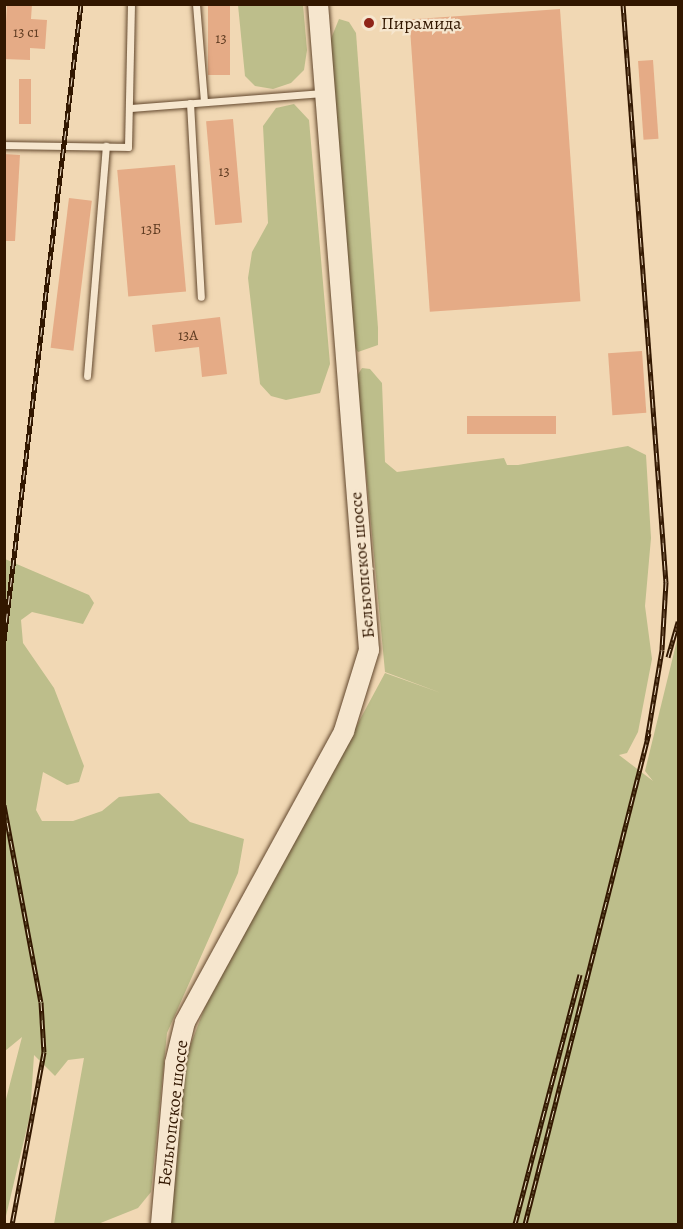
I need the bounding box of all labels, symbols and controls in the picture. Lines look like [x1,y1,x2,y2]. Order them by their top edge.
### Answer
place label: Пирамида [381,12,462,34]
marker: Пирамида [362,16,376,30]
house number: 13 с1 [13,24,39,42]
house number: 13 [215,30,227,48]
house number: 13 [218,163,230,181]
house number: 13Б [141,221,161,239]
house number: 13А [178,327,198,345]
street label: Бельгопское шоссе [345,491,379,639]
street label: Бельгопское шоссе [153,1039,193,1187]

